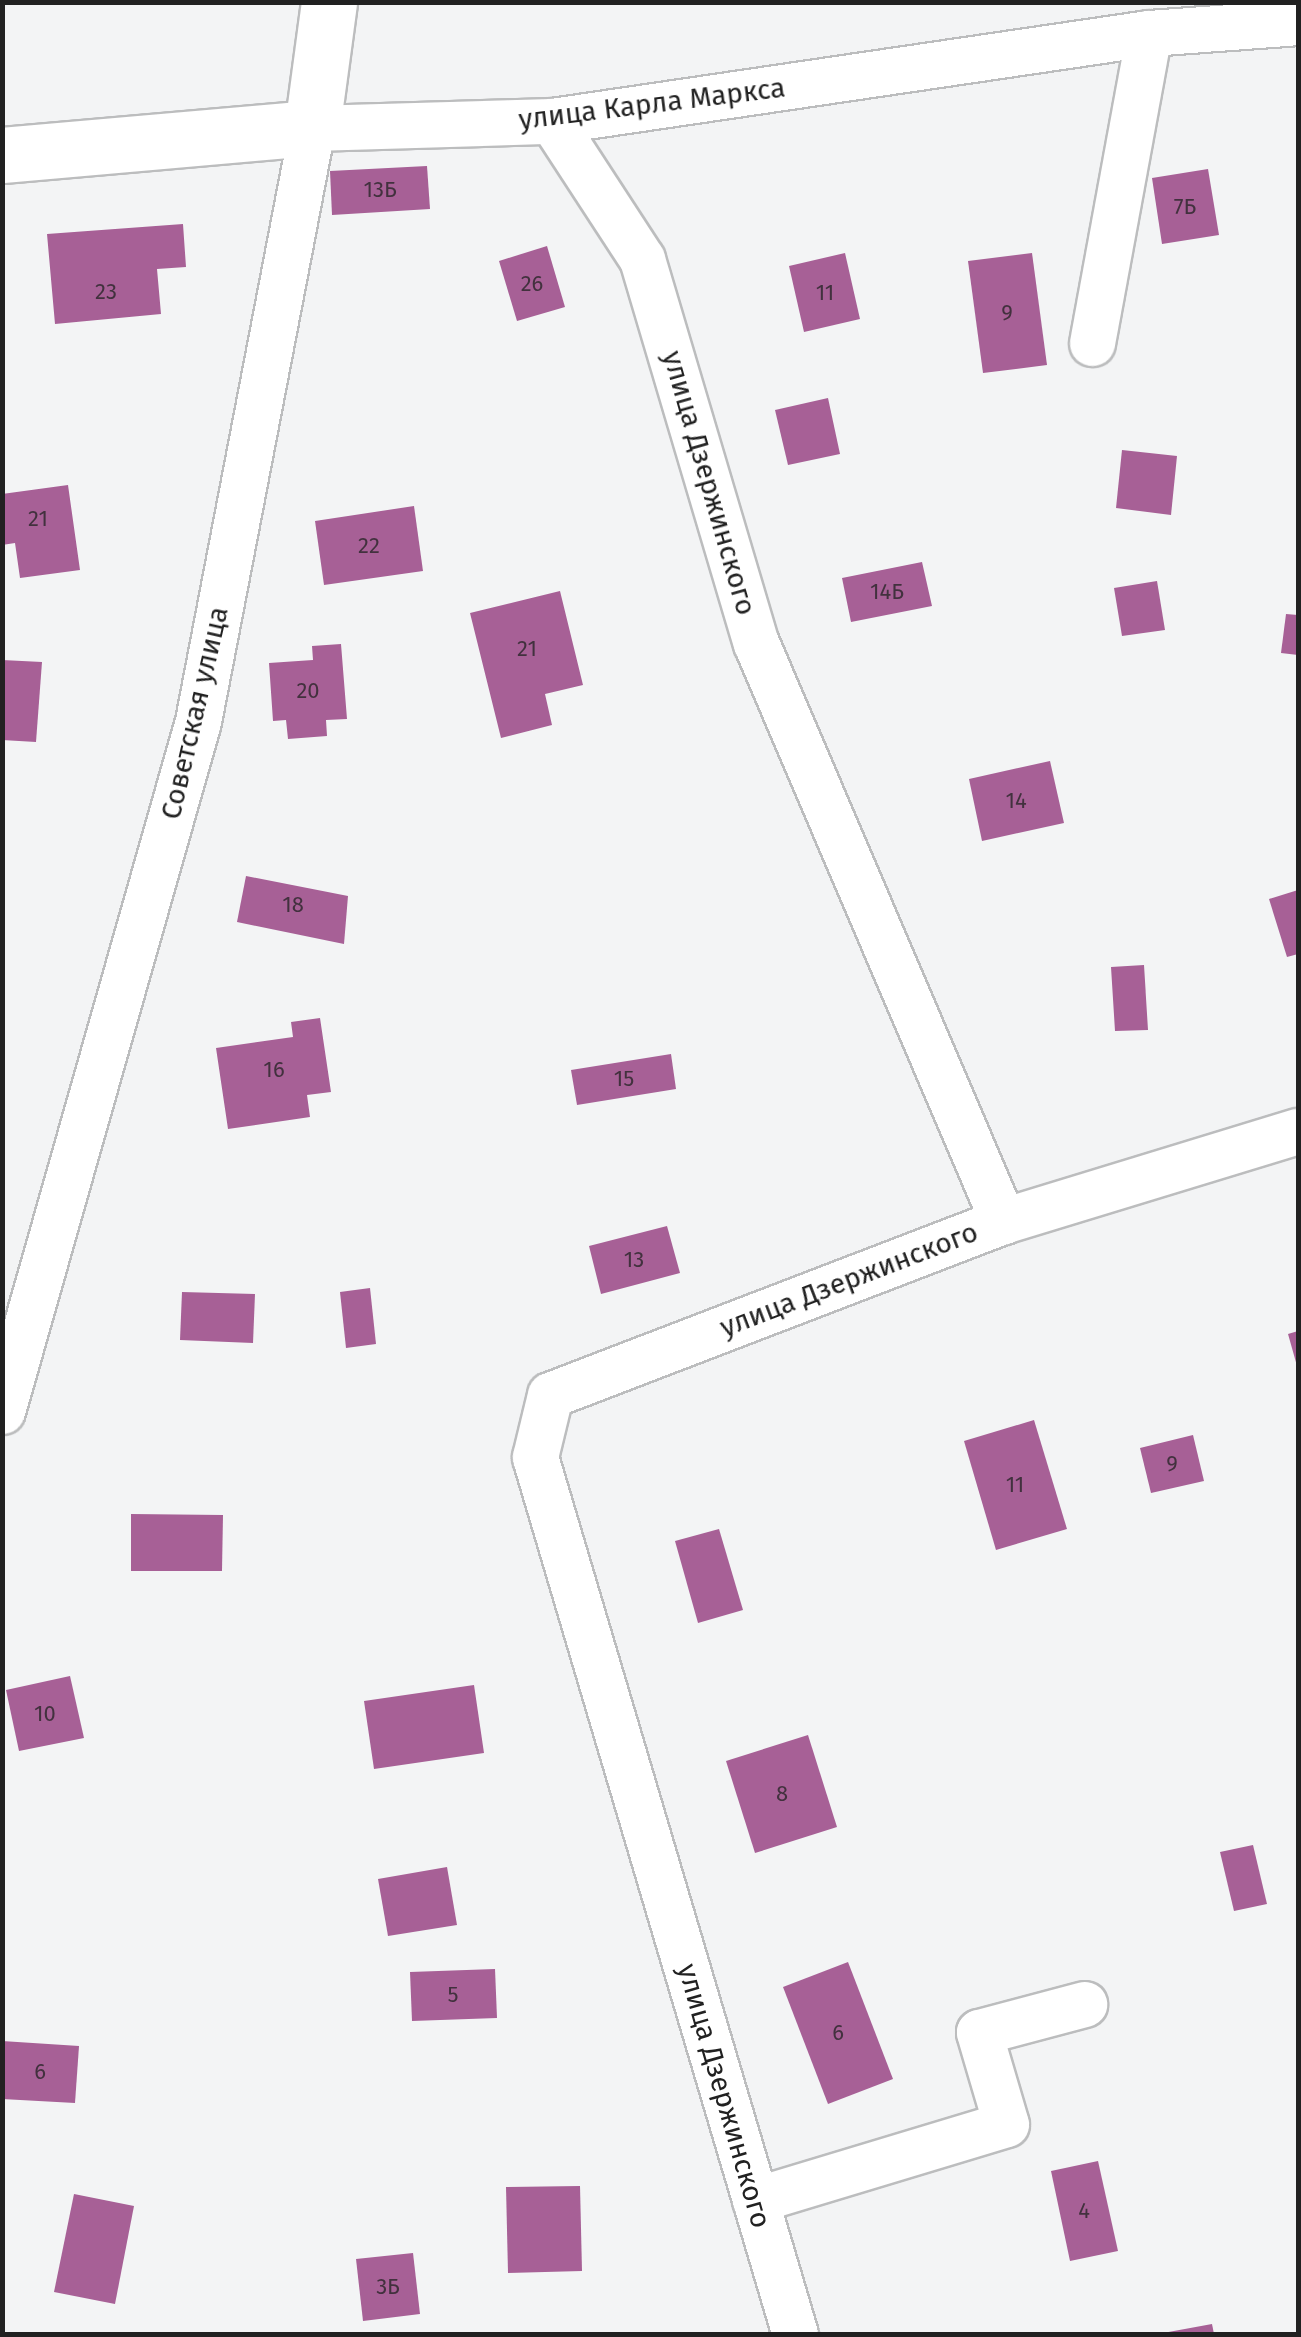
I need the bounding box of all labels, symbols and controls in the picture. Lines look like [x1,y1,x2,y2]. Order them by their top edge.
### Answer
street label: улица Карла Маркса [517,71,787,137]
house number: 13Б [363,177,397,203]
house number: 7Б [1174,194,1196,220]
house number: 26 [521,271,543,297]
house number: 23 [95,279,117,305]
house number: 11 [816,280,834,306]
house number: 9 [1001,300,1013,326]
street label: улица Дзержинского [655,347,763,619]
house number: 21 [28,506,48,532]
house number: 22 [358,533,380,559]
house number: 14Б [870,579,904,605]
street label: Советская улица [154,603,236,823]
house number: 21 [517,636,537,662]
house number: 20 [296,678,320,704]
house number: 14 [1005,788,1027,814]
house number: 18 [282,892,304,918]
house number: 16 [263,1057,285,1083]
house number: 15 [614,1066,634,1092]
street label: улица Дзержинского [715,1215,983,1345]
house number: 13 [624,1247,644,1273]
house number: 9 [1166,1451,1178,1477]
house number: 11 [1006,1472,1024,1498]
house number: 10 [34,1701,56,1727]
house number: 8 [776,1781,788,1807]
street label: улица Дзержинского [670,1960,778,2232]
house number: 5 [447,1982,459,2008]
house number: 6 [832,2020,844,2046]
house number: 6 [34,2059,46,2085]
house number: 4 [1078,2198,1090,2224]
house number: 3Б [376,2274,400,2300]

